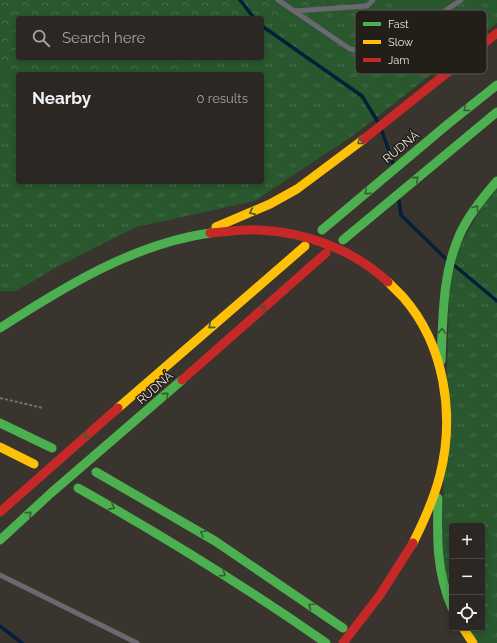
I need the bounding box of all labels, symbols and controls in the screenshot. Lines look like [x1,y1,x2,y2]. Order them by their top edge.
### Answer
legend [355,10,487,74]
search box [16,16,264,60]
text: Fast [388,18,409,31]
icon: search [30,27,52,49]
text: Search here [62,29,145,47]
text: Slow [388,36,413,49]
text: Jam [388,54,409,67]
text: Nearby [32,88,91,108]
text: 0 results [197,91,248,106]
one-way arrow [464,104,471,111]
street label: RUDNÁ [380,128,422,166]
one-way arrow [358,137,365,144]
one-way arrow [411,176,419,183]
one-way arrow [364,188,372,195]
one-way arrow [471,205,478,212]
one-way arrow [248,207,256,215]
one-way arrow [259,306,266,313]
one-way arrow [209,321,216,328]
one-way arrow [438,328,447,334]
street label: RUDNÁ [134,369,176,407]
one-way arrow [161,392,169,399]
one-way arrow [83,431,91,438]
one-way arrow [108,502,115,509]
one-way arrow [24,511,32,518]
map controls [449,523,485,631]
button: + [449,523,485,559]
one-way arrow [200,531,207,538]
button: − [449,559,485,595]
one-way arrow [219,569,226,576]
button: locate [449,595,485,631]
one-way arrow [308,604,315,611]

